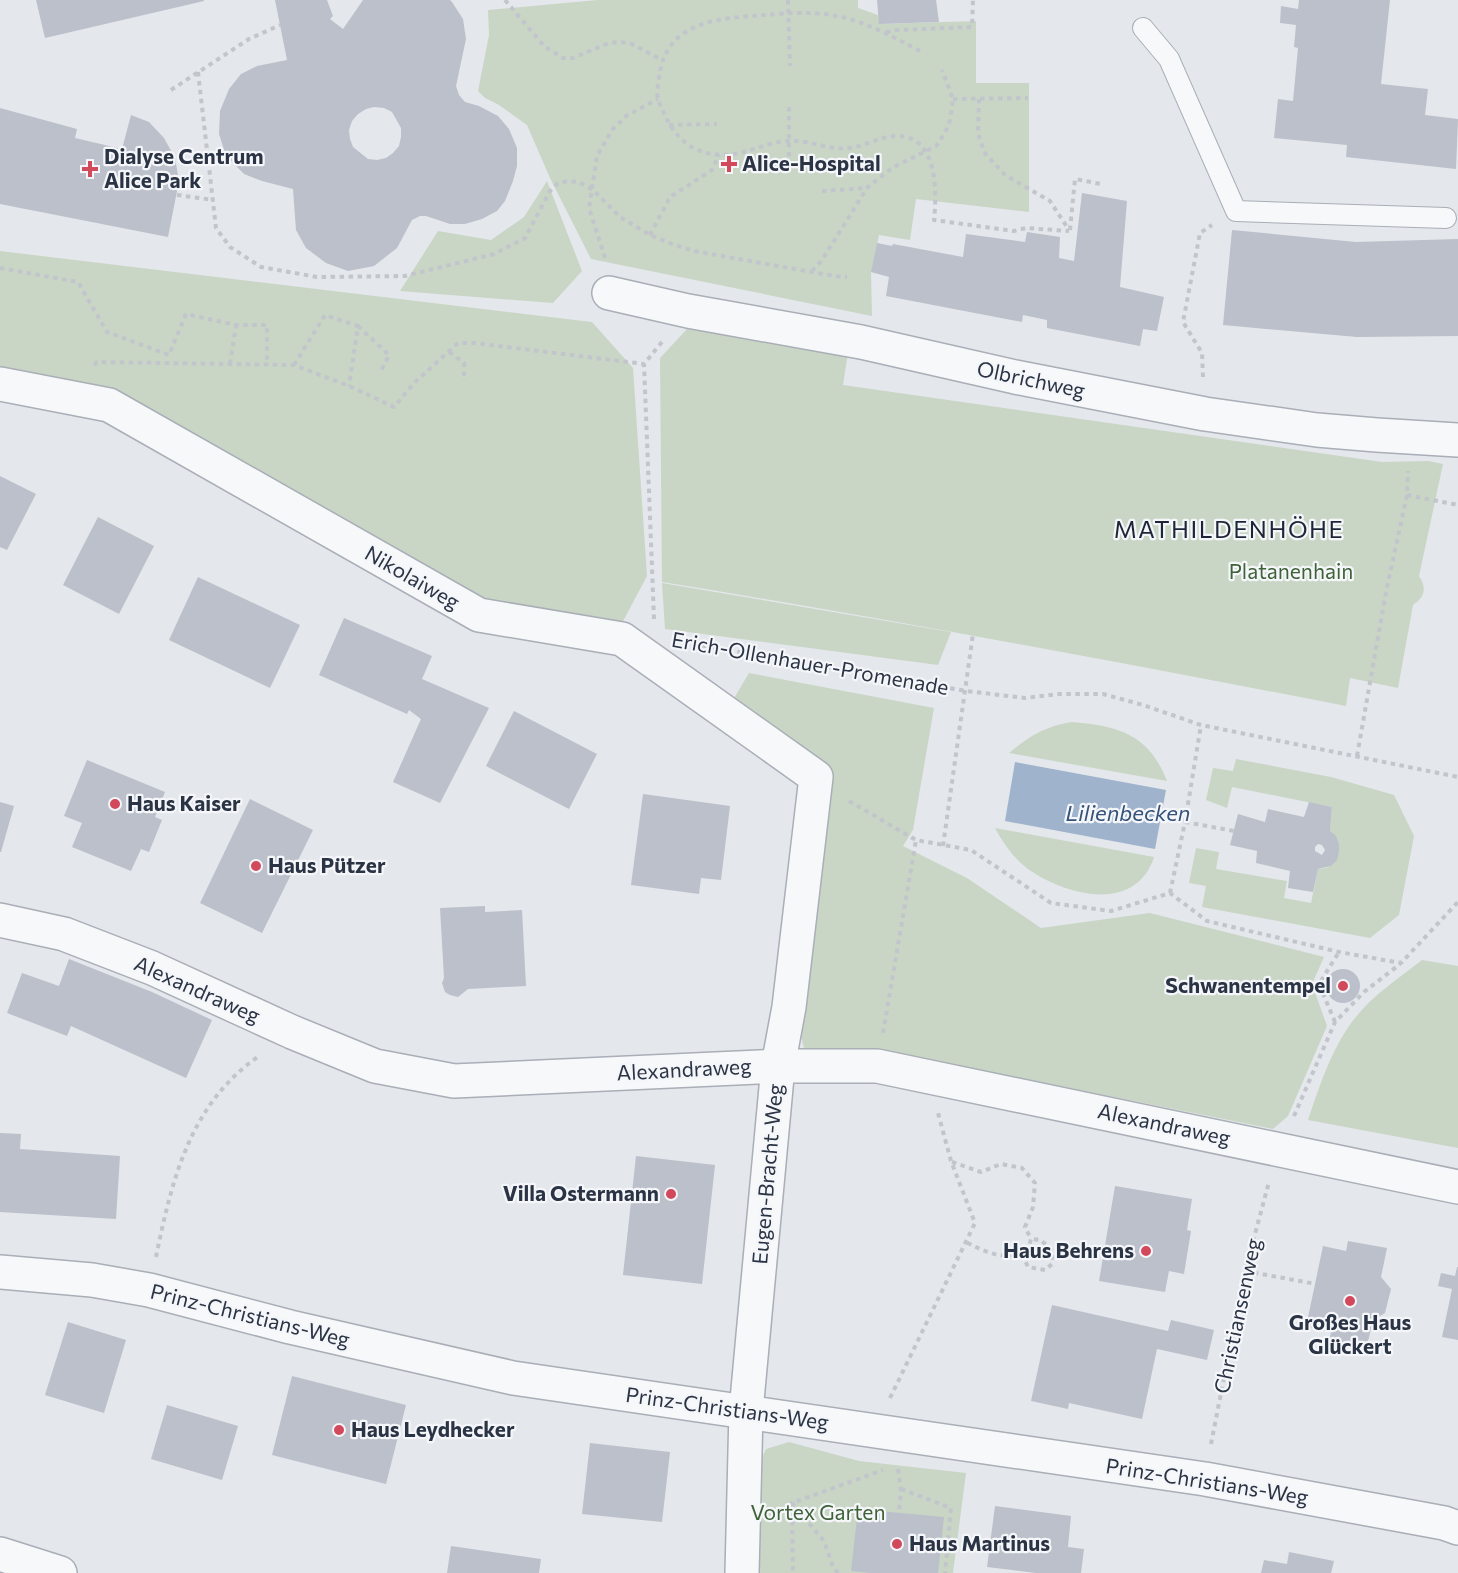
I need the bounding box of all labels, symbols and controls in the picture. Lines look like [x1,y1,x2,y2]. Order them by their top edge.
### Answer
place label: Dialyse Centrum Alice Park [104,143,264,192]
place label: Alice-Hospital [742,150,881,175]
marker: Alice-Hospital [720,155,738,173]
marker: Dialyse Centrum Alice Park [81,160,99,178]
street label: Olbrichweg [975,355,1088,402]
district label: MATHILDENHÖHE [1114,514,1344,543]
street label: Nikolaiweg [361,540,465,614]
park label: Platanenhain [1229,558,1353,583]
street label: Erich-Ollenhauer-Promenade [670,626,951,699]
place label: Haus Kaiser [127,790,241,815]
marker: Haus Kaiser [108,797,122,811]
water label: Lilienbecken [1066,799,1190,826]
place label: Haus Pützer [268,852,386,877]
marker: Haus Pützer [249,859,263,873]
street label: Alexandraweg [131,950,264,1028]
place label: Schwanentempel [1165,972,1331,997]
marker: Schwanentempel [1336,979,1350,993]
street label: Alexandraweg [616,1052,752,1085]
street label: Eugen-Bracht-Weg [746,1082,787,1265]
street label: Alexandraweg [1096,1097,1233,1150]
place label: Villa Ostermann [503,1180,659,1205]
marker: Villa Ostermann [664,1187,678,1201]
street label: Christiansenweg [1208,1236,1265,1396]
place label: Haus Behrens [1003,1237,1134,1262]
marker: Haus Behrens [1139,1244,1153,1258]
street label: Prinz-Christians-Weg [148,1278,353,1351]
marker: Großes Haus Glückert [1343,1294,1357,1308]
place label: Großes Haus Glückert [1289,1309,1411,1358]
street label: Prinz-Christians-Weg [624,1381,830,1434]
place label: Haus Leydhecker [351,1416,515,1441]
marker: Haus Leydhecker [332,1423,346,1437]
street label: Prinz-Christians-Weg [1104,1452,1310,1509]
park label: Vortex Garten [751,1499,885,1524]
place label: Haus Martinus [909,1530,1050,1555]
marker: Haus Martinus [890,1537,904,1551]

